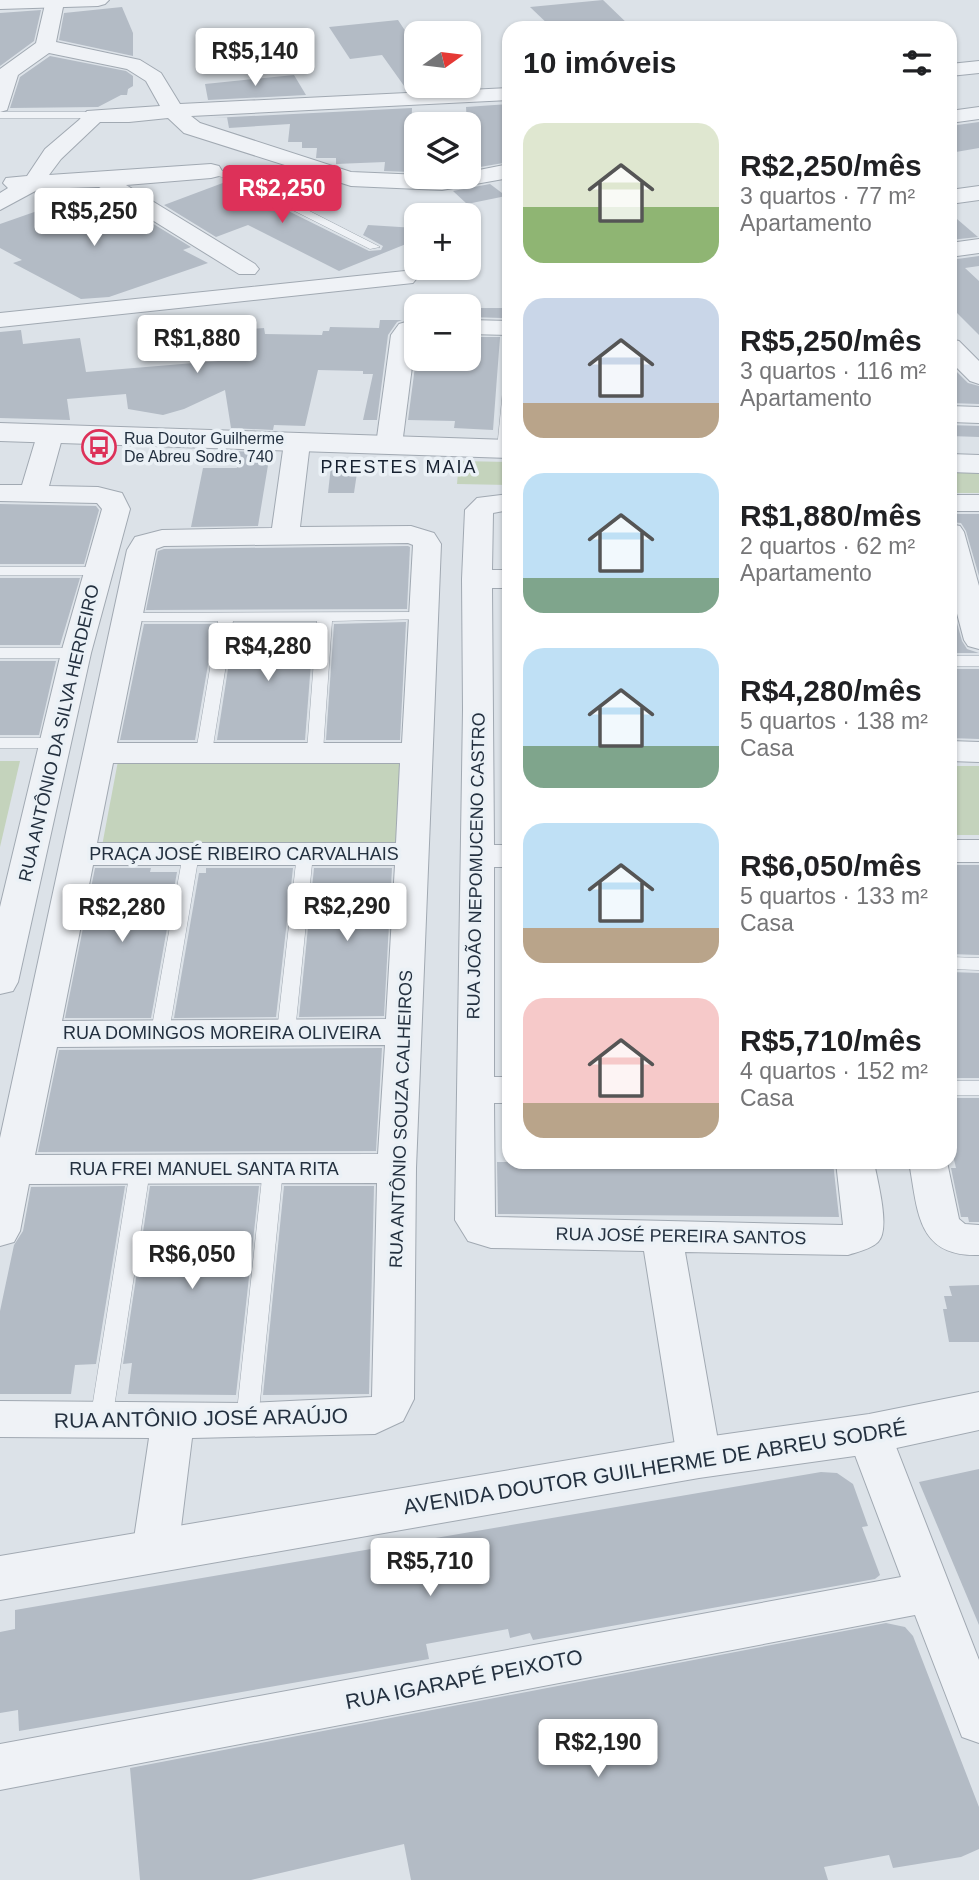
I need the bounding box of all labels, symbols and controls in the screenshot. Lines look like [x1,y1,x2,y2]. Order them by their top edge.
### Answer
north arrow [404,21,481,98]
map controls [404,21,481,371]
pin: R$5,140 [190,28,320,88]
text: R$5,140 [212,38,298,64]
icon: filters [898,44,936,82]
text: 10 imóveis [523,46,676,79]
button: layers [404,112,481,189]
text: R$2,250/mês [740,149,922,182]
icon: home [579,151,663,235]
pin: R$2,250 [217,166,347,225]
text: R$2,250 [239,175,325,201]
text: 3 quartos · 77 m² [740,183,915,209]
pin: R$5,250 [29,188,159,248]
text: R$5,250 [51,198,137,224]
button: + [404,203,481,280]
text: Apartamento [740,210,872,236]
button: − [404,294,481,371]
pin: R$1,880 [132,316,262,375]
text: R$5,250/mês [740,324,922,357]
text: R$1,880 [154,325,240,351]
icon: home [579,326,663,410]
text: 3 quartos · 116 m² [740,358,926,384]
text: Apartamento [740,385,872,411]
bus stop icon: Rua Doutor Guilherme De Abreu Sodre, 740 [80,428,118,466]
place label: Rua Doutor Guilherme De Abreu Sodre, 740 [124,430,284,465]
district label: PRESTES MAIA [320,457,478,477]
text: R$1,880/mês [740,499,922,532]
icon: home [579,501,663,585]
text: 2 quartos · 62 m² [740,533,915,559]
text: Apartamento [740,560,872,586]
street label: RUA ANTÔNIO DA SILVA HERDEIRO [14,582,103,884]
pin: R$4,280 [203,624,333,683]
text: R$4,280 [225,633,311,659]
text: R$4,280/mês [740,674,922,707]
icon: home [579,676,663,760]
text: 5 quartos · 138 m² [740,708,928,734]
street label: RUA JOÃO NEPOMUCENO CASTRO [462,712,489,1020]
text: Casa [740,735,794,761]
street label: PRAÇA JOSÉ RIBEIRO CARVALHAIS [89,844,399,864]
text: R$6,050/mês [740,849,922,882]
icon: home [579,851,663,935]
text: 5 quartos · 133 m² [740,883,928,909]
pin: R$2,280 [57,884,187,944]
pin: R$2,290 [282,884,412,943]
text: R$2,290 [304,893,390,919]
text: R$2,280 [79,894,165,920]
text: Casa [740,910,794,936]
street label: RUA ANTÔNIO SOUZA CALHEIROS [385,970,416,1268]
street label: RUA DOMINGOS MOREIRA OLIVEIRA [63,1023,381,1043]
text: R$5,710/mês [740,1024,922,1057]
icon: home [579,1026,663,1110]
text: 4 quartos · 152 m² [740,1058,928,1084]
text: Casa [740,1085,794,1111]
street label: RUA FREI MANUEL SANTA RITA [69,1159,339,1179]
street label: RUA JOSÉ PEREIRA SANTOS [555,1224,807,1248]
pin: R$6,050 [127,1232,257,1291]
text: R$6,050 [149,1241,235,1267]
street label: RUA ANTÔNIO JOSÉ ARAÚJO [54,1404,348,1432]
street label: AVENIDA DOUTOR GUILHERME DE ABREU SODRÉ [402,1416,908,1518]
pin: R$5,710 [365,1538,495,1598]
text: R$5,710 [387,1548,473,1574]
street label: RUA IGARAPÉ PEIXOTO [343,1645,585,1713]
pin: R$2,190 [533,1720,663,1779]
text: R$2,190 [555,1729,641,1755]

